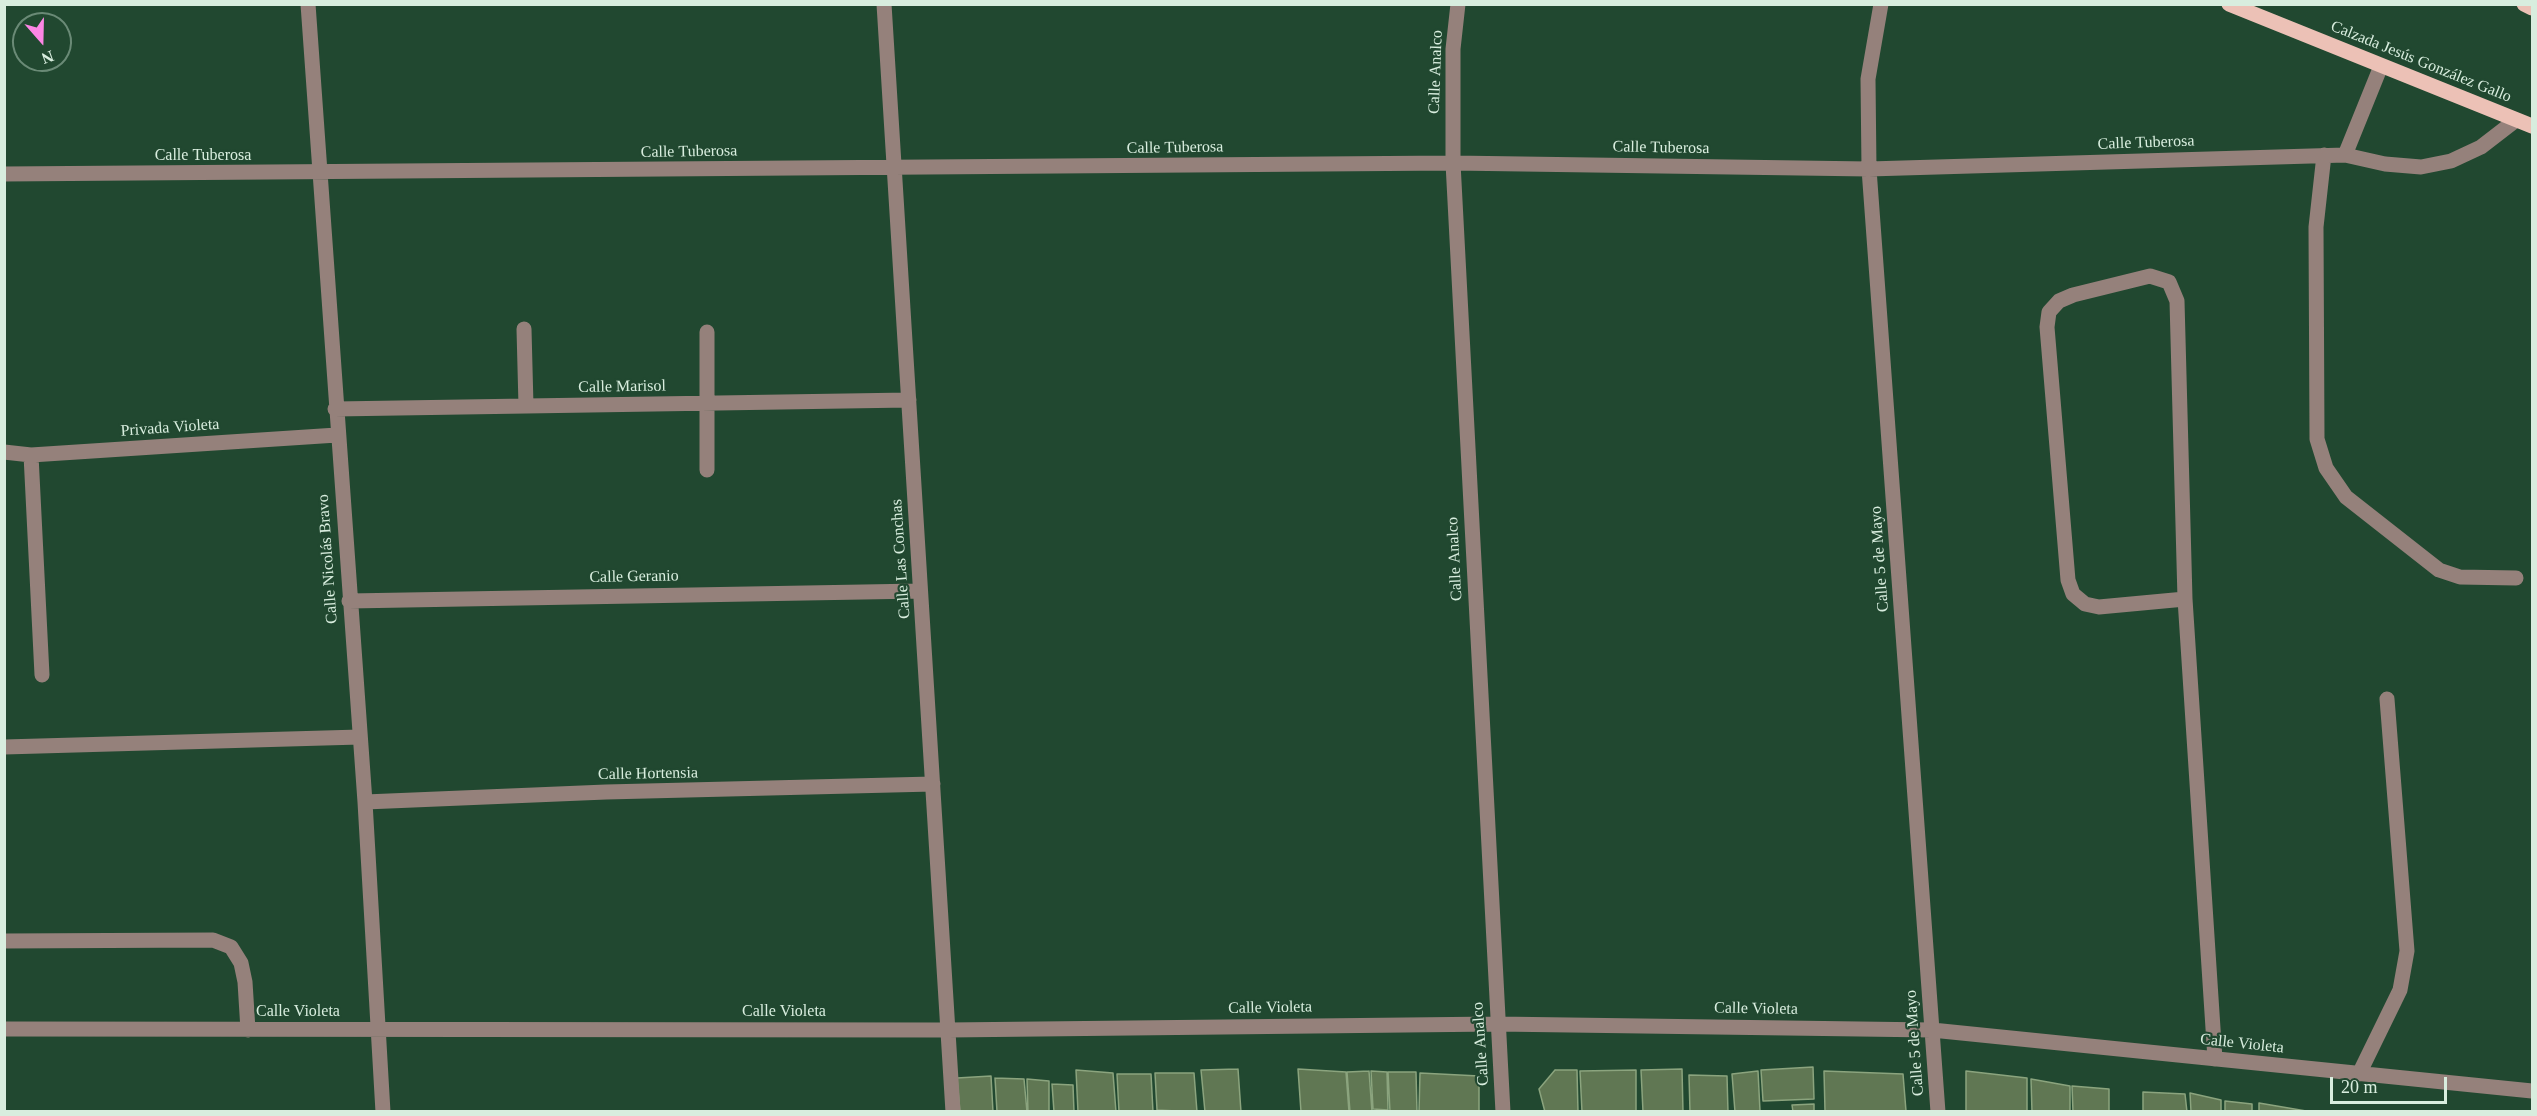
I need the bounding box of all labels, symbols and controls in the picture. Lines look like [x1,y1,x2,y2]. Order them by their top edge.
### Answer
north arrow [12,12,72,72]
street label: Calzada Jesús González Gallo [2328,17,2514,107]
street label: Calle Analco [1425,30,1447,114]
text: N [39,48,56,67]
street label: Calle Tuberosa [2097,132,2195,154]
street label: Calle Tuberosa [1126,138,1224,158]
street label: Calle Tuberosa [1612,138,1710,158]
street label: Calle Tuberosa [640,142,738,162]
street label: Calle Tuberosa [155,146,251,166]
street label: Calle Marisol [578,377,666,397]
street label: Privada Violeta [120,415,220,441]
street label: Calle Nicolás Bravo [314,494,342,624]
street label: Calle Las Conchas [887,498,915,620]
street label: Calle 5 de Mayo [1867,505,1893,613]
street label: Calle Analco [1443,517,1467,601]
street label: Calle Geranio [589,567,679,587]
street label: Calle Hortensia [598,764,698,784]
street label: Calle 5 de Mayo [1902,989,1928,1097]
street label: Calle Violeta [1228,998,1312,1018]
street label: Calle Violeta [1714,999,1798,1019]
street label: Calle Analco [1468,1001,1494,1087]
street label: Calle Violeta [256,1002,340,1022]
street label: Calle Violeta [742,1002,826,1022]
street label: Calle Violeta [2199,1030,2285,1058]
scale bar [2333,1065,2450,1103]
text: 20 m [2341,1077,2378,1097]

